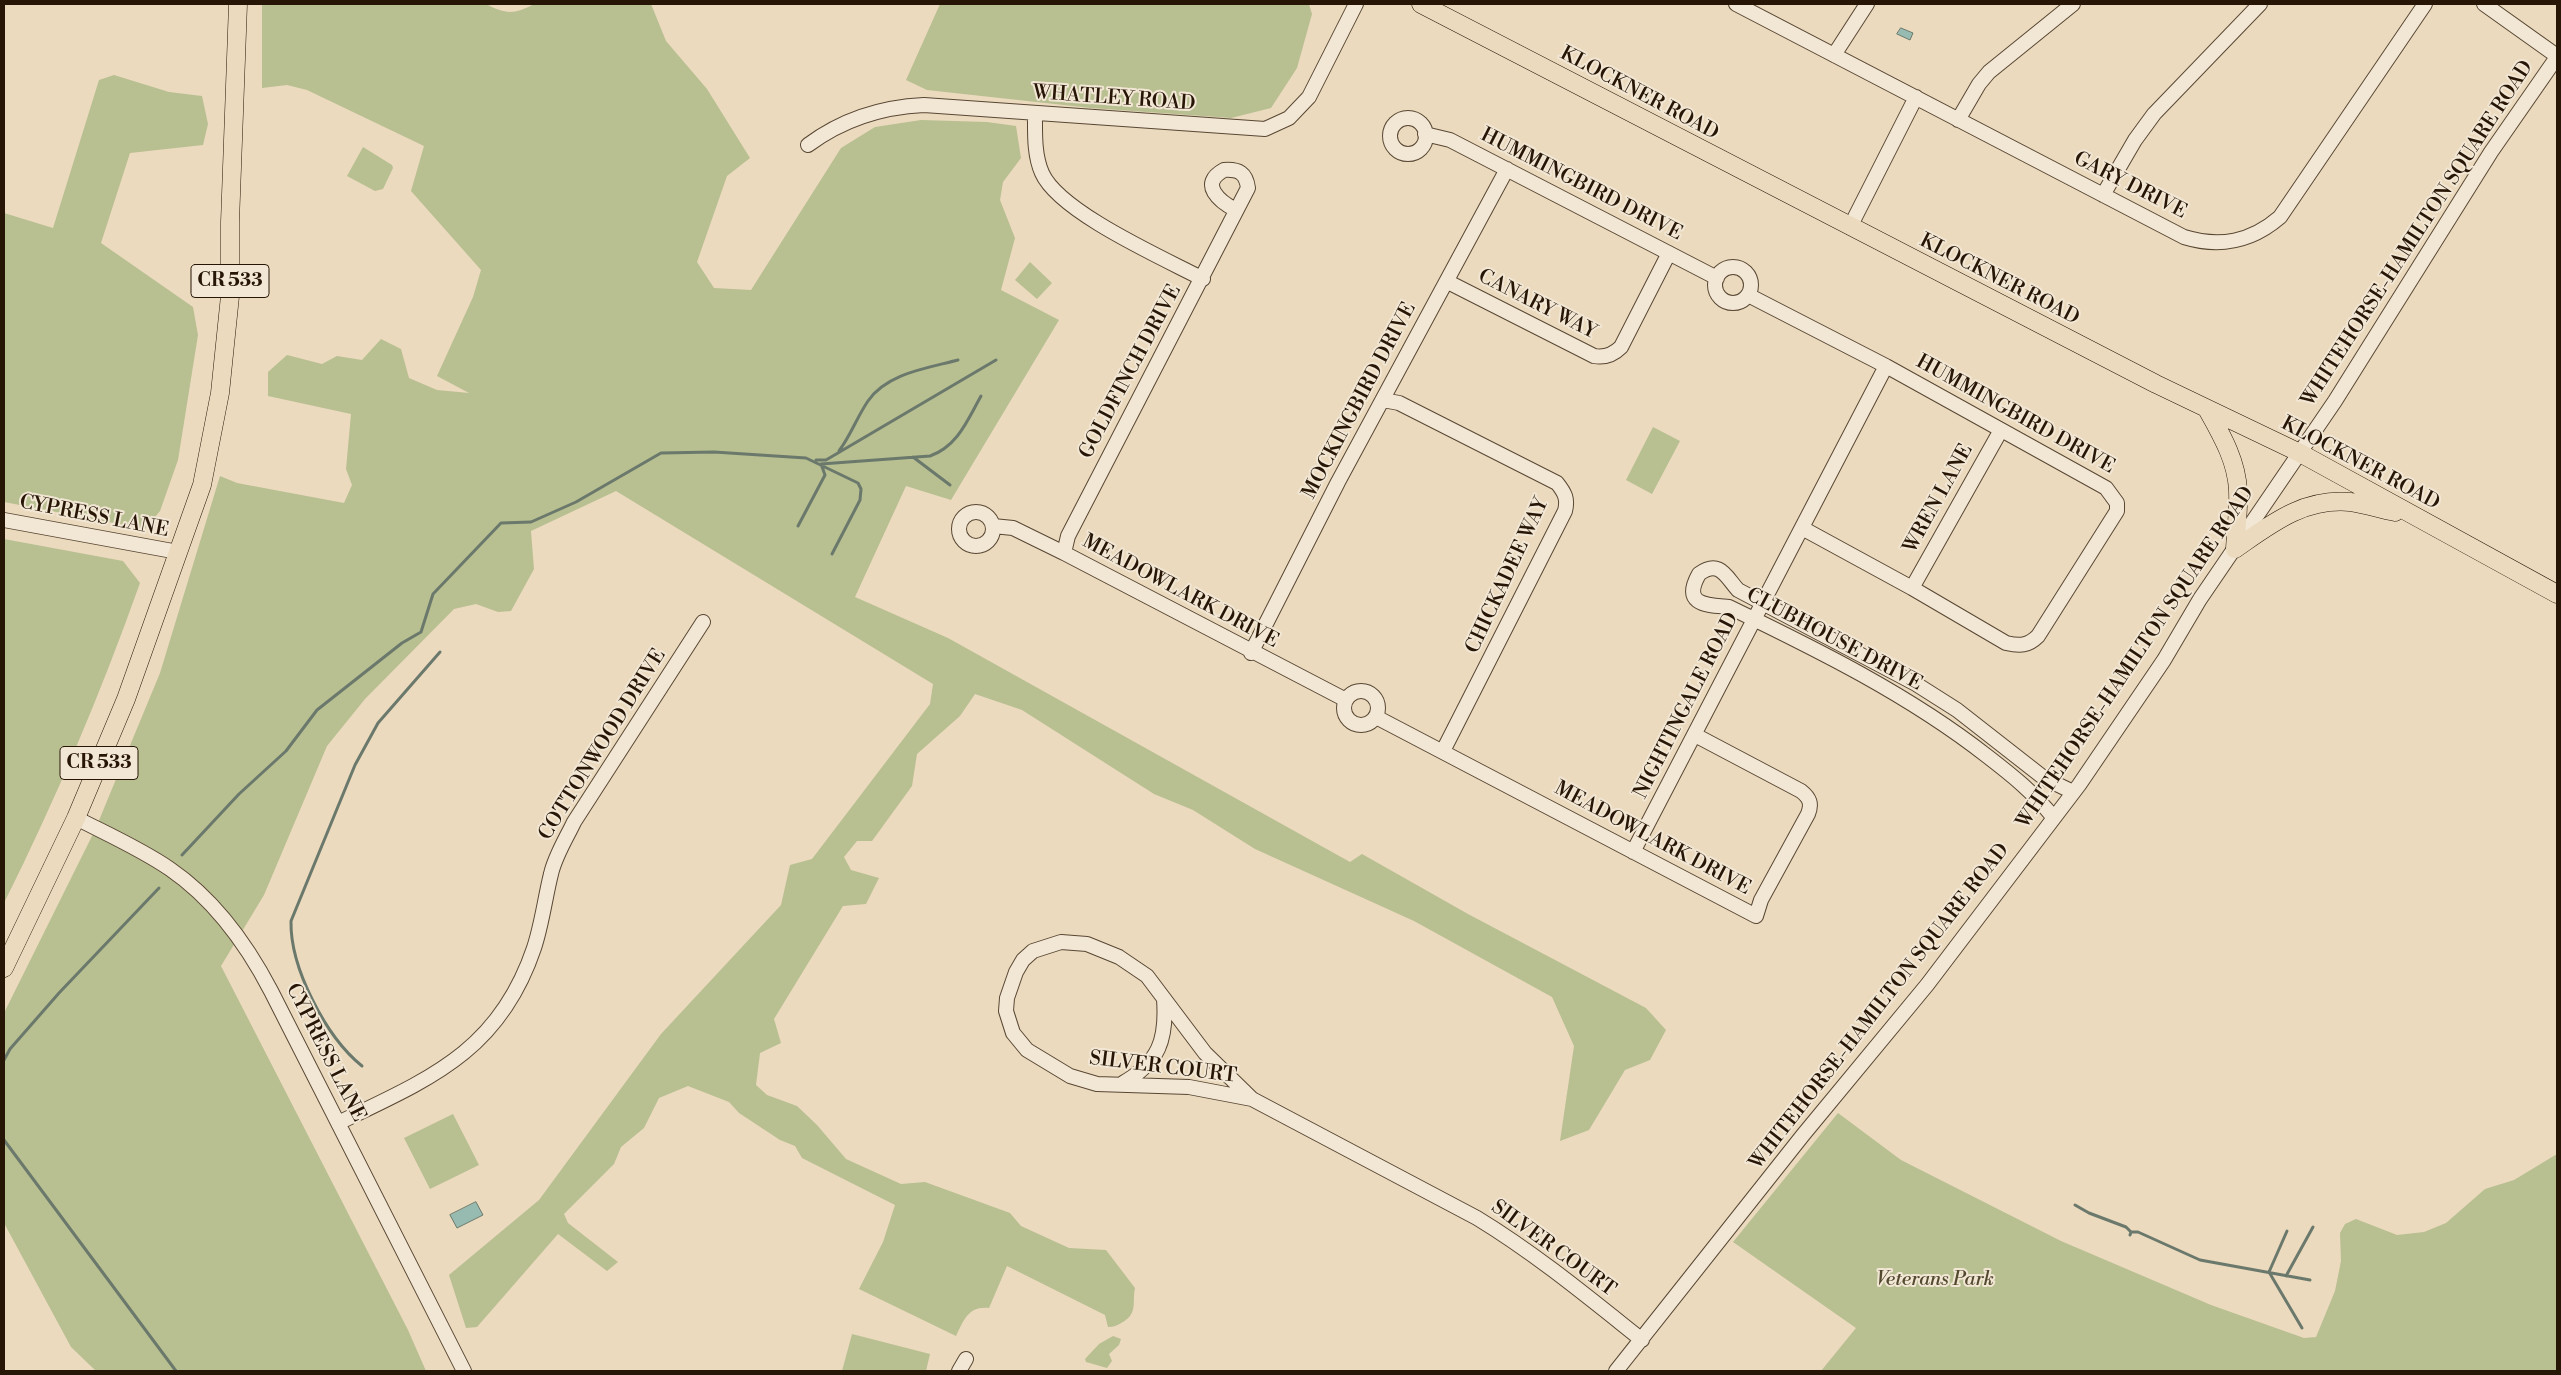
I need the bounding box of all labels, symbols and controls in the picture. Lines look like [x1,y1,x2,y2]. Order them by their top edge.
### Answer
street label: KLOCKNER ROAD [1556,42,1722,146]
street label: WHITEHORSE-HAMILTON SQUARE ROAD [2297,57,2539,411]
street label: WHATLEY ROAD [1032,81,1196,117]
street label: HUMMINGBIRD DRIVE [1476,124,1686,246]
street label: GARY DRIVE [2070,147,2190,225]
street label: KLOCKNER ROAD [1915,229,2083,331]
road number: CR 533 [191,264,269,298]
street label: CANARY WAY [1474,265,1600,345]
street label: GOLDFINCH DRIVE [1075,281,1187,463]
street label: MOCKINGBIRD DRIVE [1298,299,1422,503]
street label: HUMMINGBIRD DRIVE [1912,350,2118,480]
street label: KLOCKNER ROAD [2277,412,2443,516]
street label: WREN LANE [1899,440,1979,558]
street label: WHITEHORSE-HAMILTON SQUARE ROAD [2012,482,2260,834]
street label: CYPRESS LANE [17,491,171,543]
street label: CHICKADEE WAY [1461,494,1555,658]
street label: MEADOWLARK DRIVE [1078,530,1282,654]
street label: CLUBHOUSE DRIVE [1742,583,1926,697]
street label: NIGHTINGALE ROAD [1630,609,1744,803]
street label: COTTONWOOD DRIVE [534,645,672,845]
road number: CR 533 [60,746,138,780]
street label: MEADOWLARK DRIVE [1550,777,1754,901]
street label: WHITEHORSE-HAMILTON SQUARE ROAD [1745,839,2015,1175]
street label: CYPRESS LANE [280,980,370,1126]
street label: SILVER COURT [1088,1047,1238,1089]
street label: SILVER COURT [1486,1196,1620,1302]
park label: Veterans Park [1876,1268,1994,1292]

